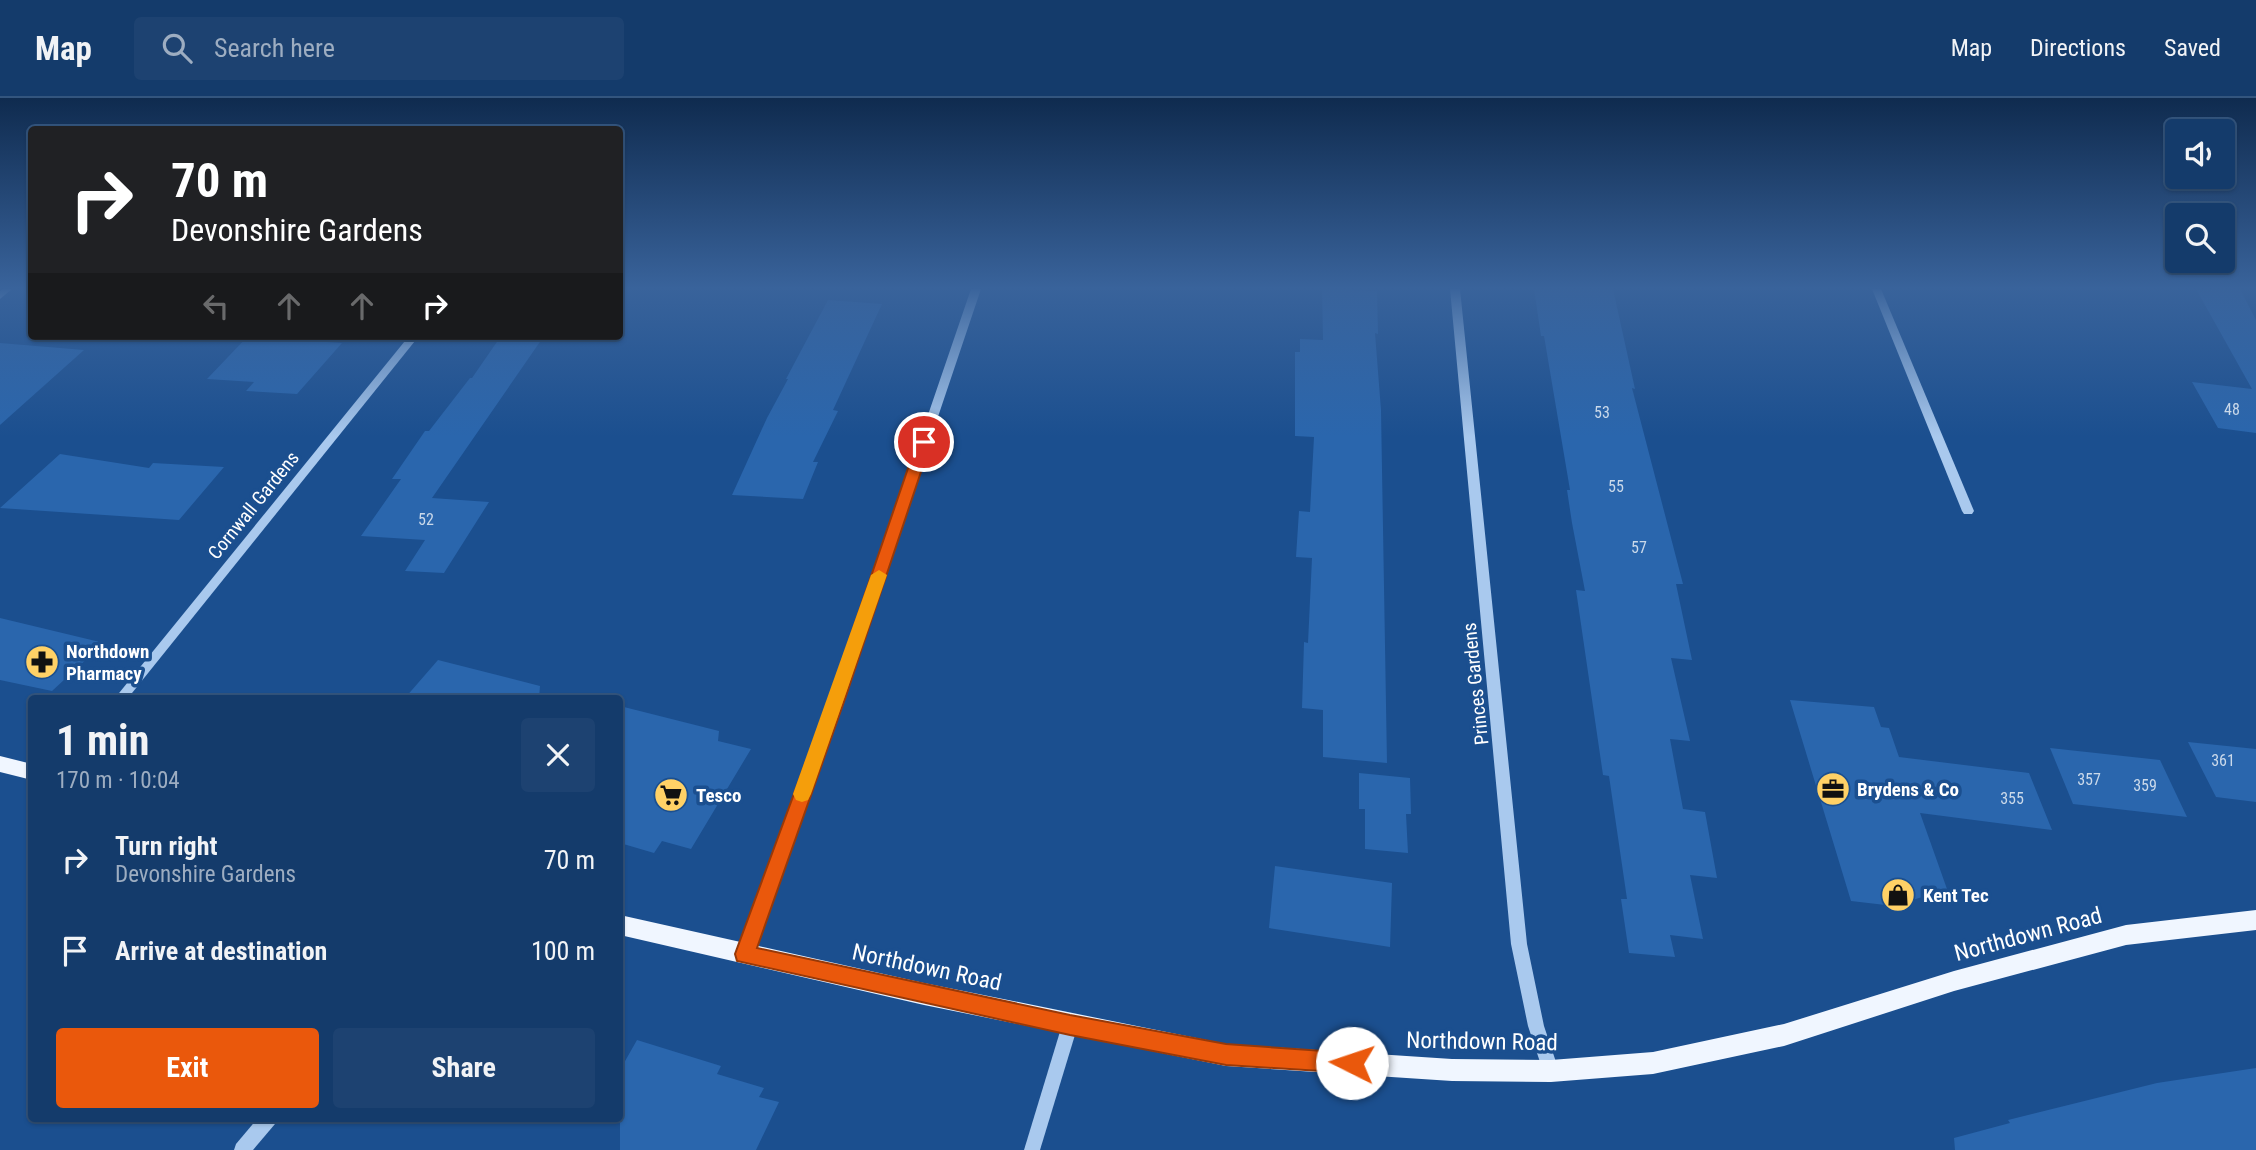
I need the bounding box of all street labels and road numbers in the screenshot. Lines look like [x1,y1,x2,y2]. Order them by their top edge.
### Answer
street label: Cornwall Gardens [203,447,304,564]
street label: Princes Gardens [1458,622,1493,746]
street label: Northdown Road [1951,902,2105,967]
street label: Northdown Road [850,939,1004,996]
street label: Northdown Road [1406,1027,1558,1056]

